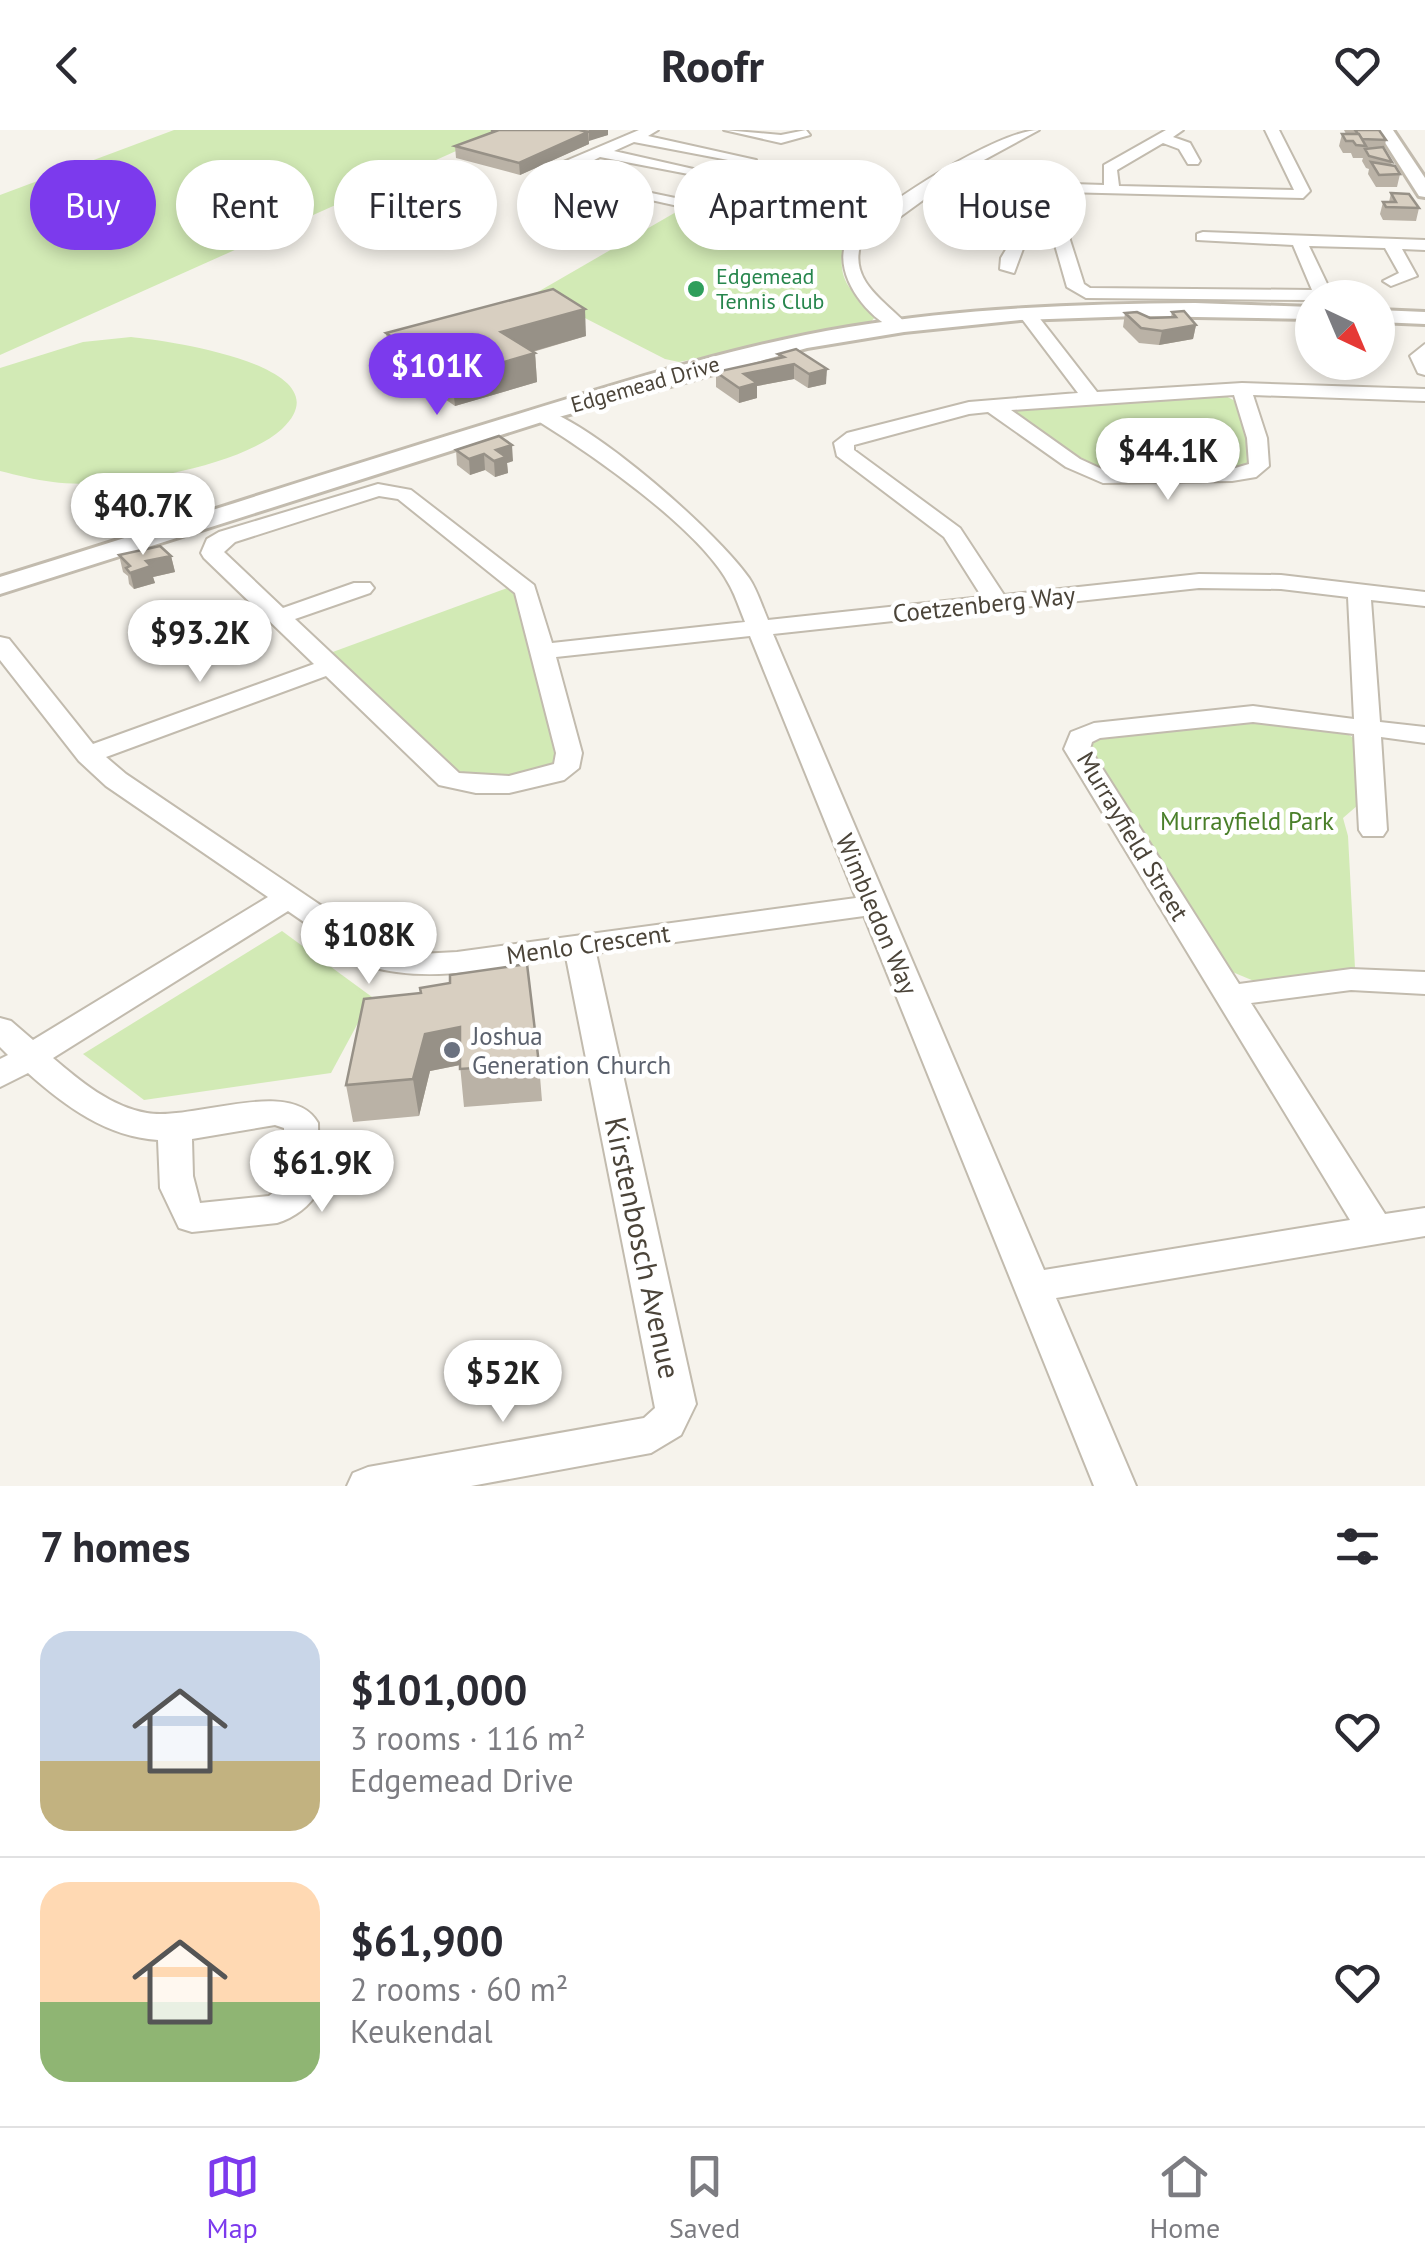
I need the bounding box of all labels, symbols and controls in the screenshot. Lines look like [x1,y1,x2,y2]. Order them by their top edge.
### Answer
text: Roofr [661,36,764,94]
icon: back [40,38,95,93]
icon: heart [1330,38,1385,93]
chip: Buy [30,160,156,250]
chip: Rent [176,160,314,250]
chip: Filters [334,160,497,250]
chip: New [517,160,654,250]
chip: Apartment [674,160,903,250]
chip: House [923,160,1086,250]
place label: Edgemead Tennis Club [716,262,824,315]
marker: Edgemead Tennis Club [685,278,707,300]
north arrow [1295,280,1395,380]
map controls [1295,280,1395,380]
pin: $101K [367,333,507,418]
text: $101K [391,344,483,386]
street label: Edgemead Drive [567,349,723,419]
pin: $44.1K [1087,418,1249,503]
text: $44.1K [1118,429,1218,471]
pin: $40.7K [62,473,224,558]
text: $40.7K [93,484,193,526]
street label: Coetzenberg Way [891,578,1077,629]
pin: $93.2K [119,600,281,685]
text: $93.2K [150,611,250,653]
street label: Murrayfield Street [1070,746,1196,927]
park label: Murrayfield Park [1160,805,1334,837]
street label: Wimbledon Way [829,829,925,1000]
pin: $108K [299,902,439,987]
text: $108K [323,913,415,955]
street label: Menlo Crescent [504,917,672,971]
place label: Joshua Generation Church [471,1020,671,1081]
marker: Joshua Generation Church [441,1039,463,1061]
street label: Kirstenbosch Avenue [597,1113,690,1382]
pin: $61.9K [241,1130,403,1215]
text: $61.9K [272,1141,372,1183]
pin: $52K [444,1340,562,1425]
text: $52K [466,1351,540,1393]
text: 7 homes [40,1519,191,1574]
icon: filters [1330,1519,1385,1574]
text: $101,000 [350,1662,527,1717]
icon: home [120,1671,240,1791]
icon: heart [1330,1704,1385,1759]
text: 3 rooms · 116 m² [350,1717,586,1759]
text: Edgemead Drive [350,1759,573,1801]
text: $61,900 [350,1913,503,1968]
icon: home [120,1922,240,2042]
icon: heart [1330,1955,1385,2010]
text: 2 rooms · 60 m² [350,1968,568,2010]
text: Keukendal [350,2010,493,2052]
tab: Map [205,2149,260,2246]
tab: Saved [669,2149,740,2246]
tab: Home [1150,2149,1220,2246]

